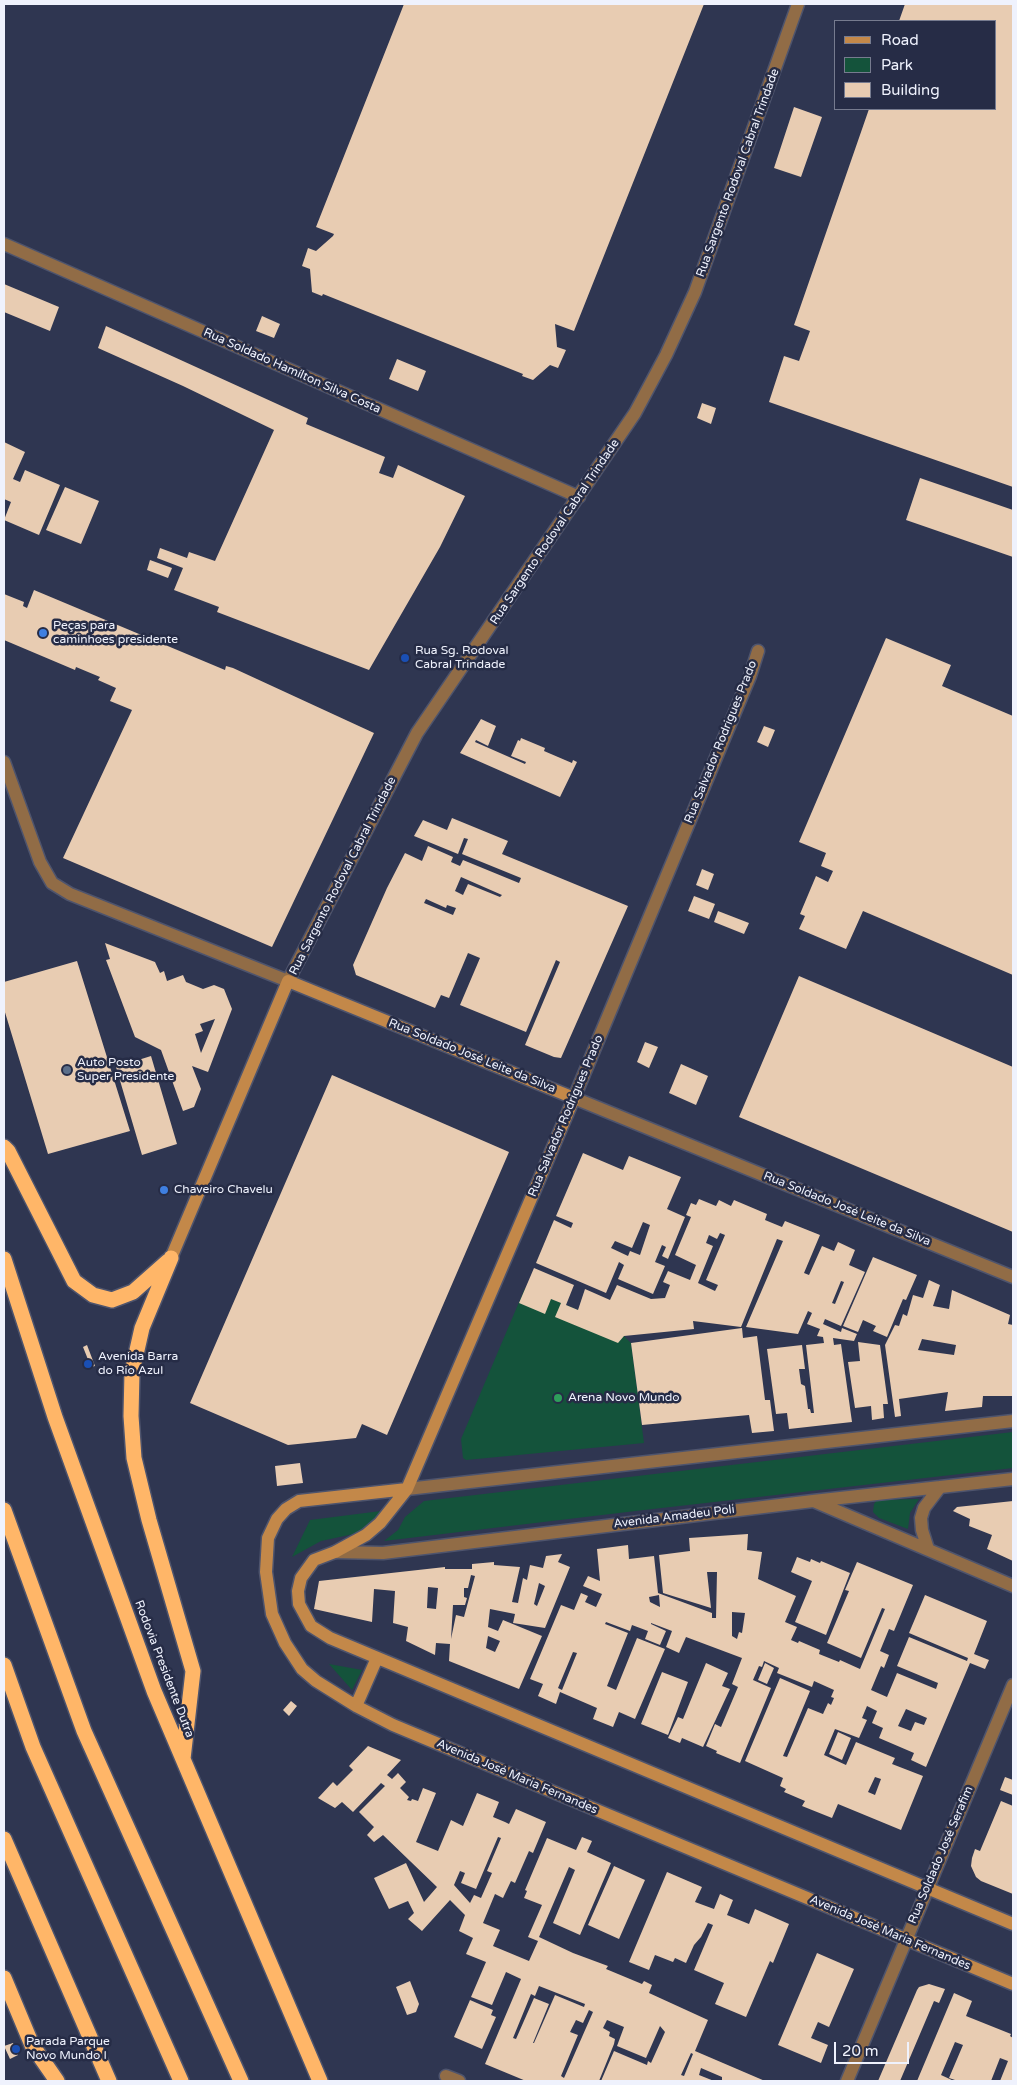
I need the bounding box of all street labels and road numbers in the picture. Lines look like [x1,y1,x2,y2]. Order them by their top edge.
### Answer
street label: Rua Sargento Rodoval Cabral Trindade [693,67,783,279]
street label: Rua Soldado Hamílton Silva Costa [201,325,383,417]
street label: Rua Sargento Rodoval Cabral Trindade [487,436,623,628]
street label: Rua Salvador Rodrigues Prado [682,659,760,825]
street label: Rua Sargento Rodoval Cabral Trindade [286,774,400,978]
street label: Rua Soldado José Leite da Silva [386,1016,558,1096]
street label: Rua Salvador Rodrigues Prado [525,1033,607,1199]
street label: Rua Soldado José Leite da Silva [761,1169,933,1249]
street label: Avenida Amadeu Poli [613,1502,735,1532]
street label: Rodovia Presidente Dutra [131,1598,197,1740]
street label: Avenida José Maria Fernandes [434,1737,600,1817]
street label: Rua Soldado José Serafim [905,1784,977,1926]
street label: Avenida José Maria Fernandes [807,1893,973,1973]

